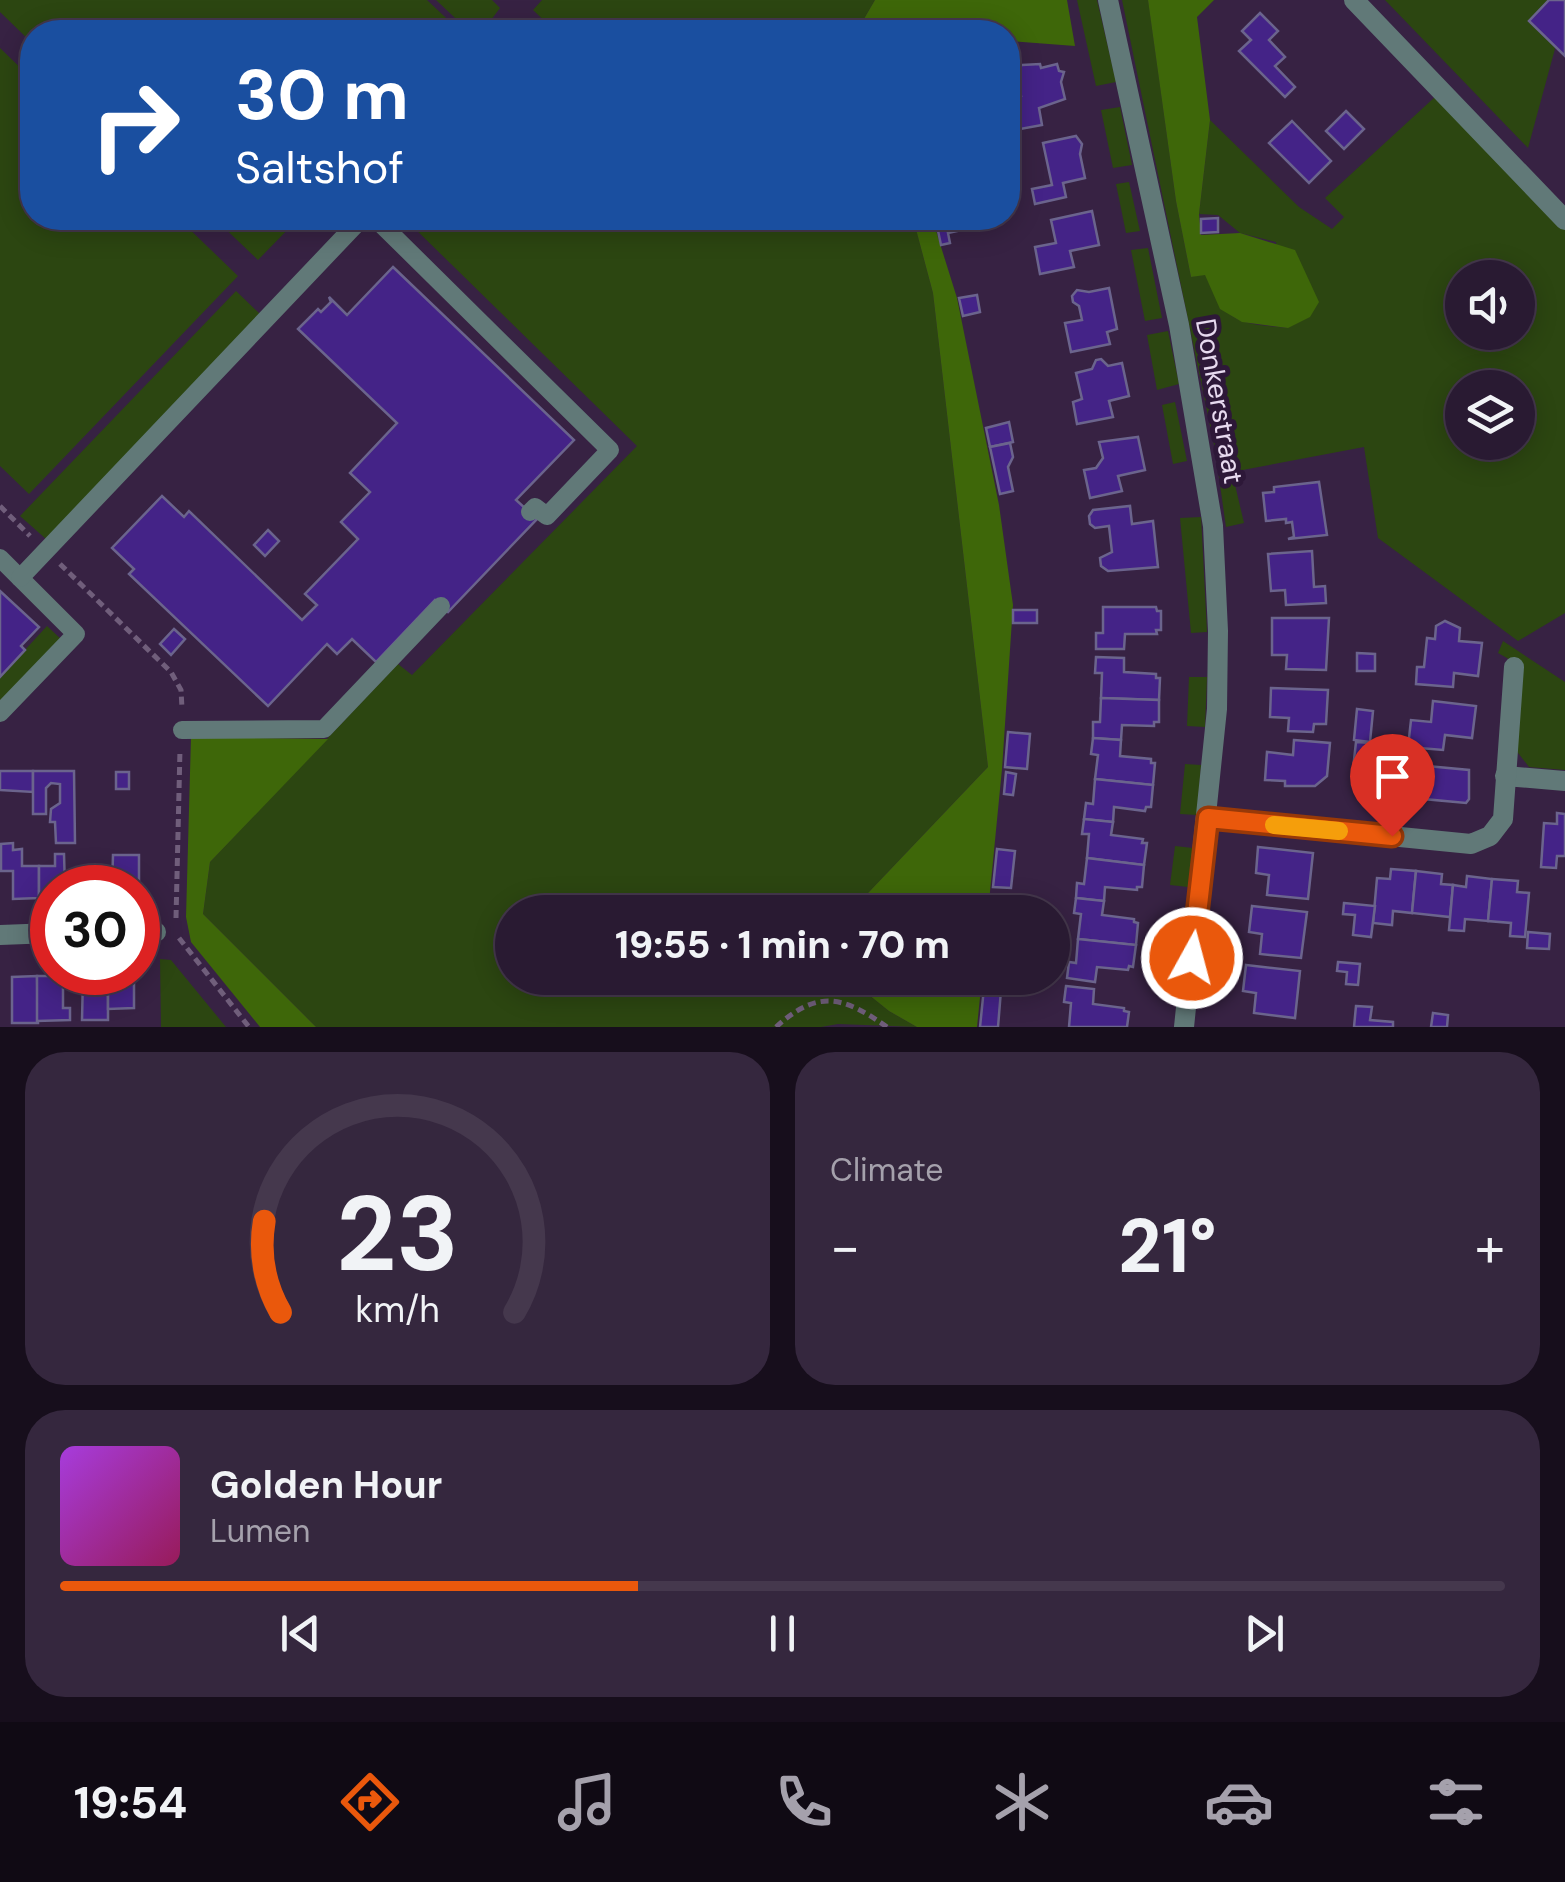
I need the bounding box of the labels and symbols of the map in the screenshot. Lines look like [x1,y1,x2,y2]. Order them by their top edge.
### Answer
street label: Donkerstraat [1187,316,1252,487]
pin [1350,734,1435,837]
speed limit sign: 30 [30,865,160,995]
position arrow [1140,906,1244,1010]

